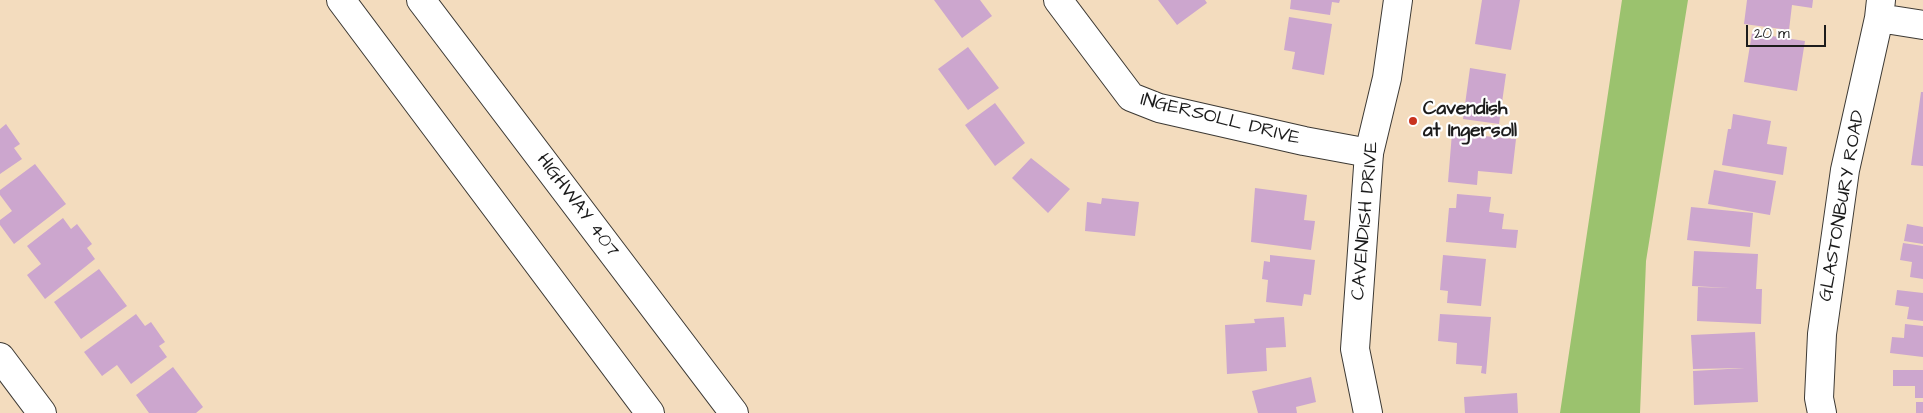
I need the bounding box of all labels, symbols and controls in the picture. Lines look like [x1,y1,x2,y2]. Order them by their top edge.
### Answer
scale bar [1748,15,1828,47]
text: 20 m [1754,23,1790,44]
street label: INGERSOLL DRIVE [1138,89,1302,151]
place label: Cavendish at Ingersoll [1423,99,1517,143]
street label: GLASTONBURY ROAD [1815,109,1871,303]
marker: Cavendish at Ingersoll [1407,115,1419,127]
street label: CAVENDISH DRIVE [1348,141,1384,301]
street label: HIGHWAY 407 [531,150,623,262]

